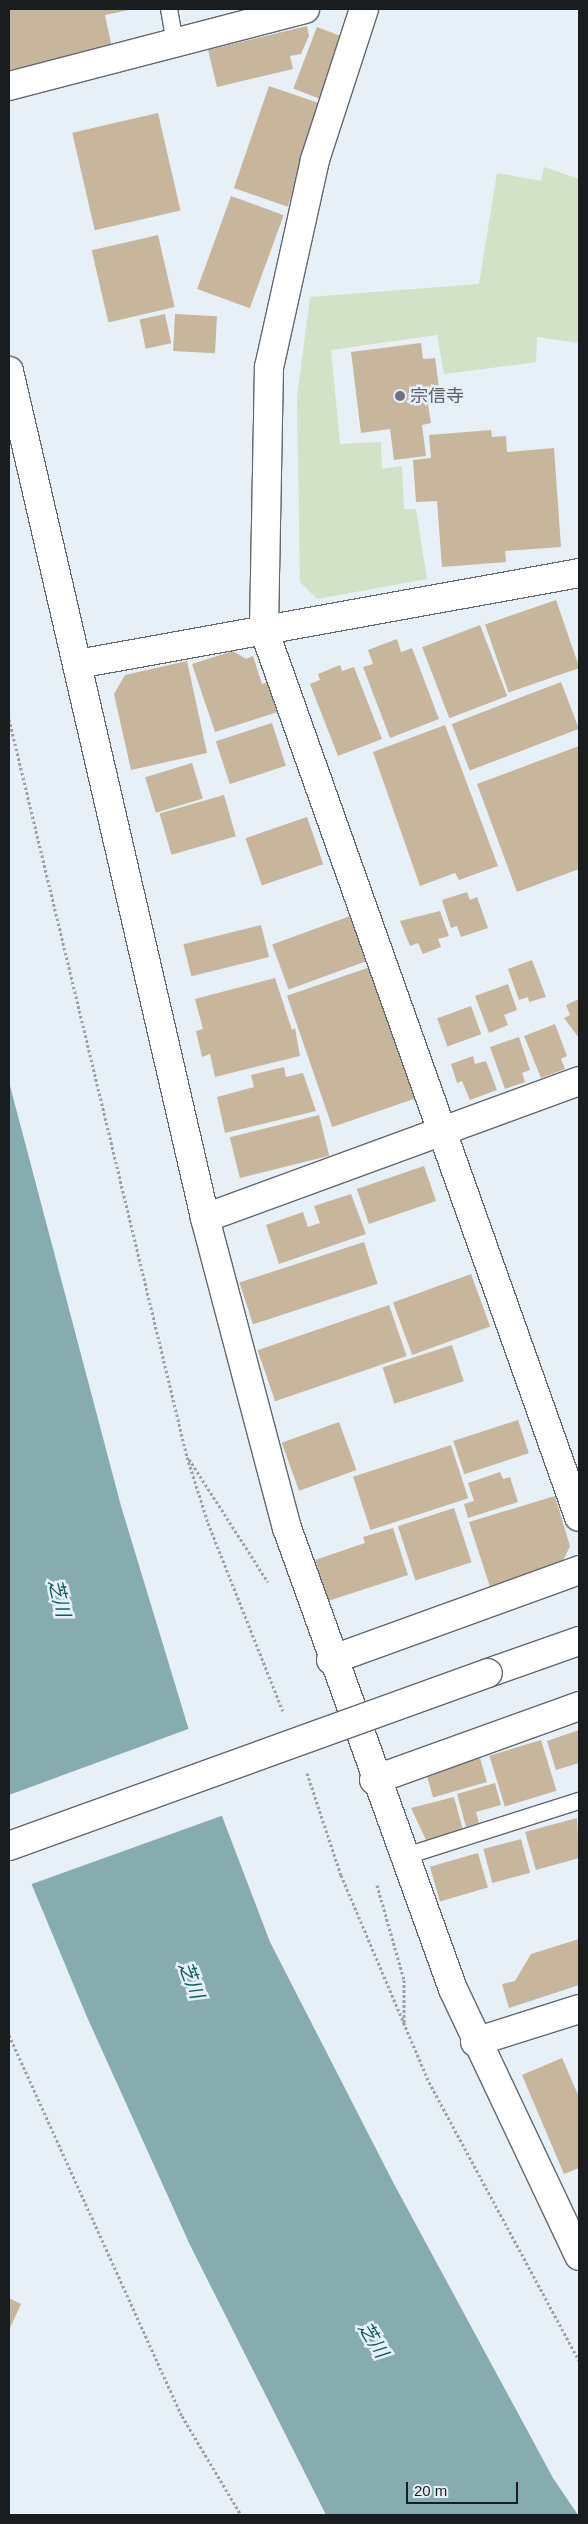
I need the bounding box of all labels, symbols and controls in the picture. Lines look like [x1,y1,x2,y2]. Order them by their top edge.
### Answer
place label: 宗信寺 [410,385,464,407]
marker: 宗信寺 [394,390,406,402]
water label: 芝川 [43,1577,75,1619]
water label: 芝川 [174,1958,208,2002]
water label: 芝川 [353,2318,393,2362]
scale bar [408,2472,520,2504]
text: 20 m [414,2482,447,2499]

